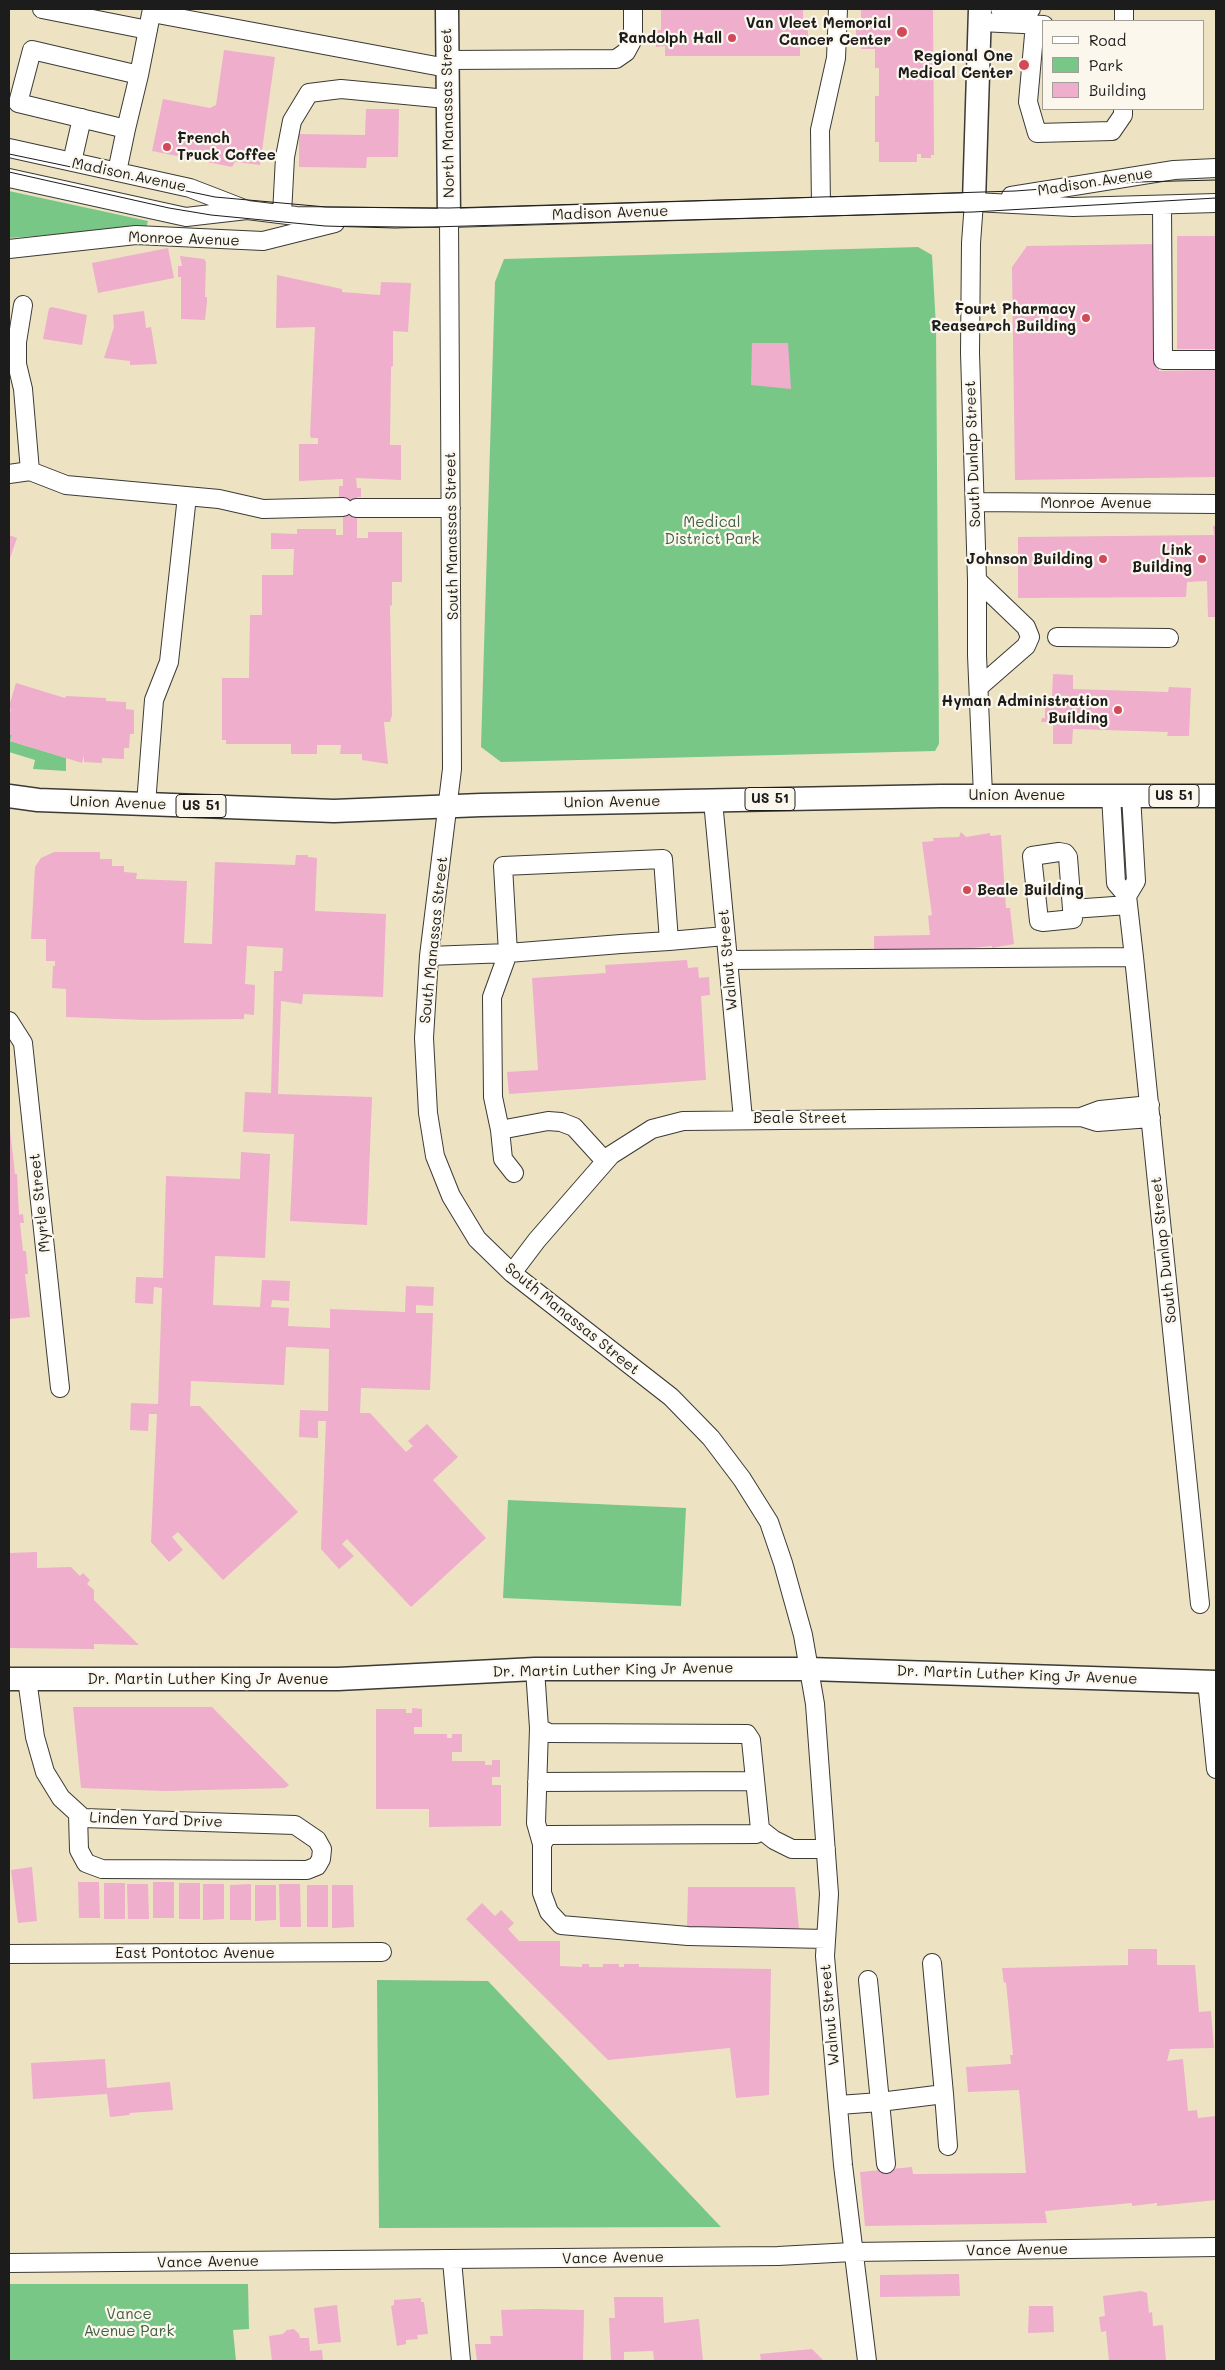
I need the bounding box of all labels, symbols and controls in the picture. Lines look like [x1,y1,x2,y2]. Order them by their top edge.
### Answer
place label: Van Vleet Memorial Cancer Center [746,14,891,49]
legend [1042,20,1205,110]
marker: Van Vleet Memorial Cancer Center [895,25,909,39]
street label: North Manassas Street [438,28,458,198]
place label: Randolph Hall [618,29,722,47]
text: Road [1089,30,1126,50]
marker: Randolph Hall [726,32,738,44]
place label: Regional One Medical Center [898,47,1013,82]
text: Park [1089,55,1123,75]
marker: Regional One Medical Center [1017,58,1031,72]
text: Building [1089,80,1146,100]
place label: French Truck Coffee [177,129,276,164]
marker: French Truck Coffee [161,141,173,153]
street label: Madison Avenue [70,154,188,196]
street label: Madison Avenue [1036,164,1154,200]
street label: Madison Avenue [551,202,669,224]
street label: Monroe Avenue [128,228,240,250]
place label: Fourt Pharmacy Reasearch Building [931,300,1076,335]
marker: Fourt Pharmacy Reasearch Building [1080,312,1092,324]
street label: South Dunlap Street [961,380,985,528]
street label: South Manassas Street [442,452,462,620]
street label: Monroe Avenue [1040,494,1152,512]
park label: Medical District Park [664,513,760,548]
place label: Link Building [1132,541,1192,576]
place label: Johnson Building [966,550,1093,568]
marker: Johnson Building [1097,553,1109,565]
marker: Link Building [1196,553,1208,565]
place label: Hyman Administration Building [941,692,1108,727]
marker: Hyman Administration Building [1112,704,1124,716]
road number: US 51 [1149,784,1199,808]
street label: Union Avenue [969,786,1065,804]
road number: US 51 [745,788,795,811]
street label: Union Avenue [69,792,167,814]
street label: Union Avenue [563,792,661,812]
road number: US 51 [176,794,226,818]
street label: South Manassas Street [416,855,452,1025]
place label: Beale Building [977,881,1084,899]
marker: Beale Building [961,884,973,896]
street label: Walnut Street [715,908,741,1012]
street label: Beale Street [753,1109,847,1127]
street label: Myrtle Street [26,1153,54,1253]
street label: South Dunlap Street [1147,1176,1181,1324]
street label: South Manassas Street [501,1259,643,1379]
street label: Dr. Martin Luther King Jr Avenue [492,1659,734,1681]
street label: Dr. Martin Luther King Jr Avenue [896,1662,1138,1688]
street label: Dr. Martin Luther King Jr Avenue [88,1670,328,1688]
street label: Linden Yard Drive [89,1809,223,1831]
street label: East Pontotoc Avenue [115,1944,275,1962]
street label: Walnut Street [817,1963,843,2067]
street label: Vance Avenue [966,2240,1068,2260]
street label: Vance Avenue [562,2248,664,2268]
street label: Vance Avenue [157,2252,259,2272]
park label: Vance Avenue Park [84,2305,174,2340]

